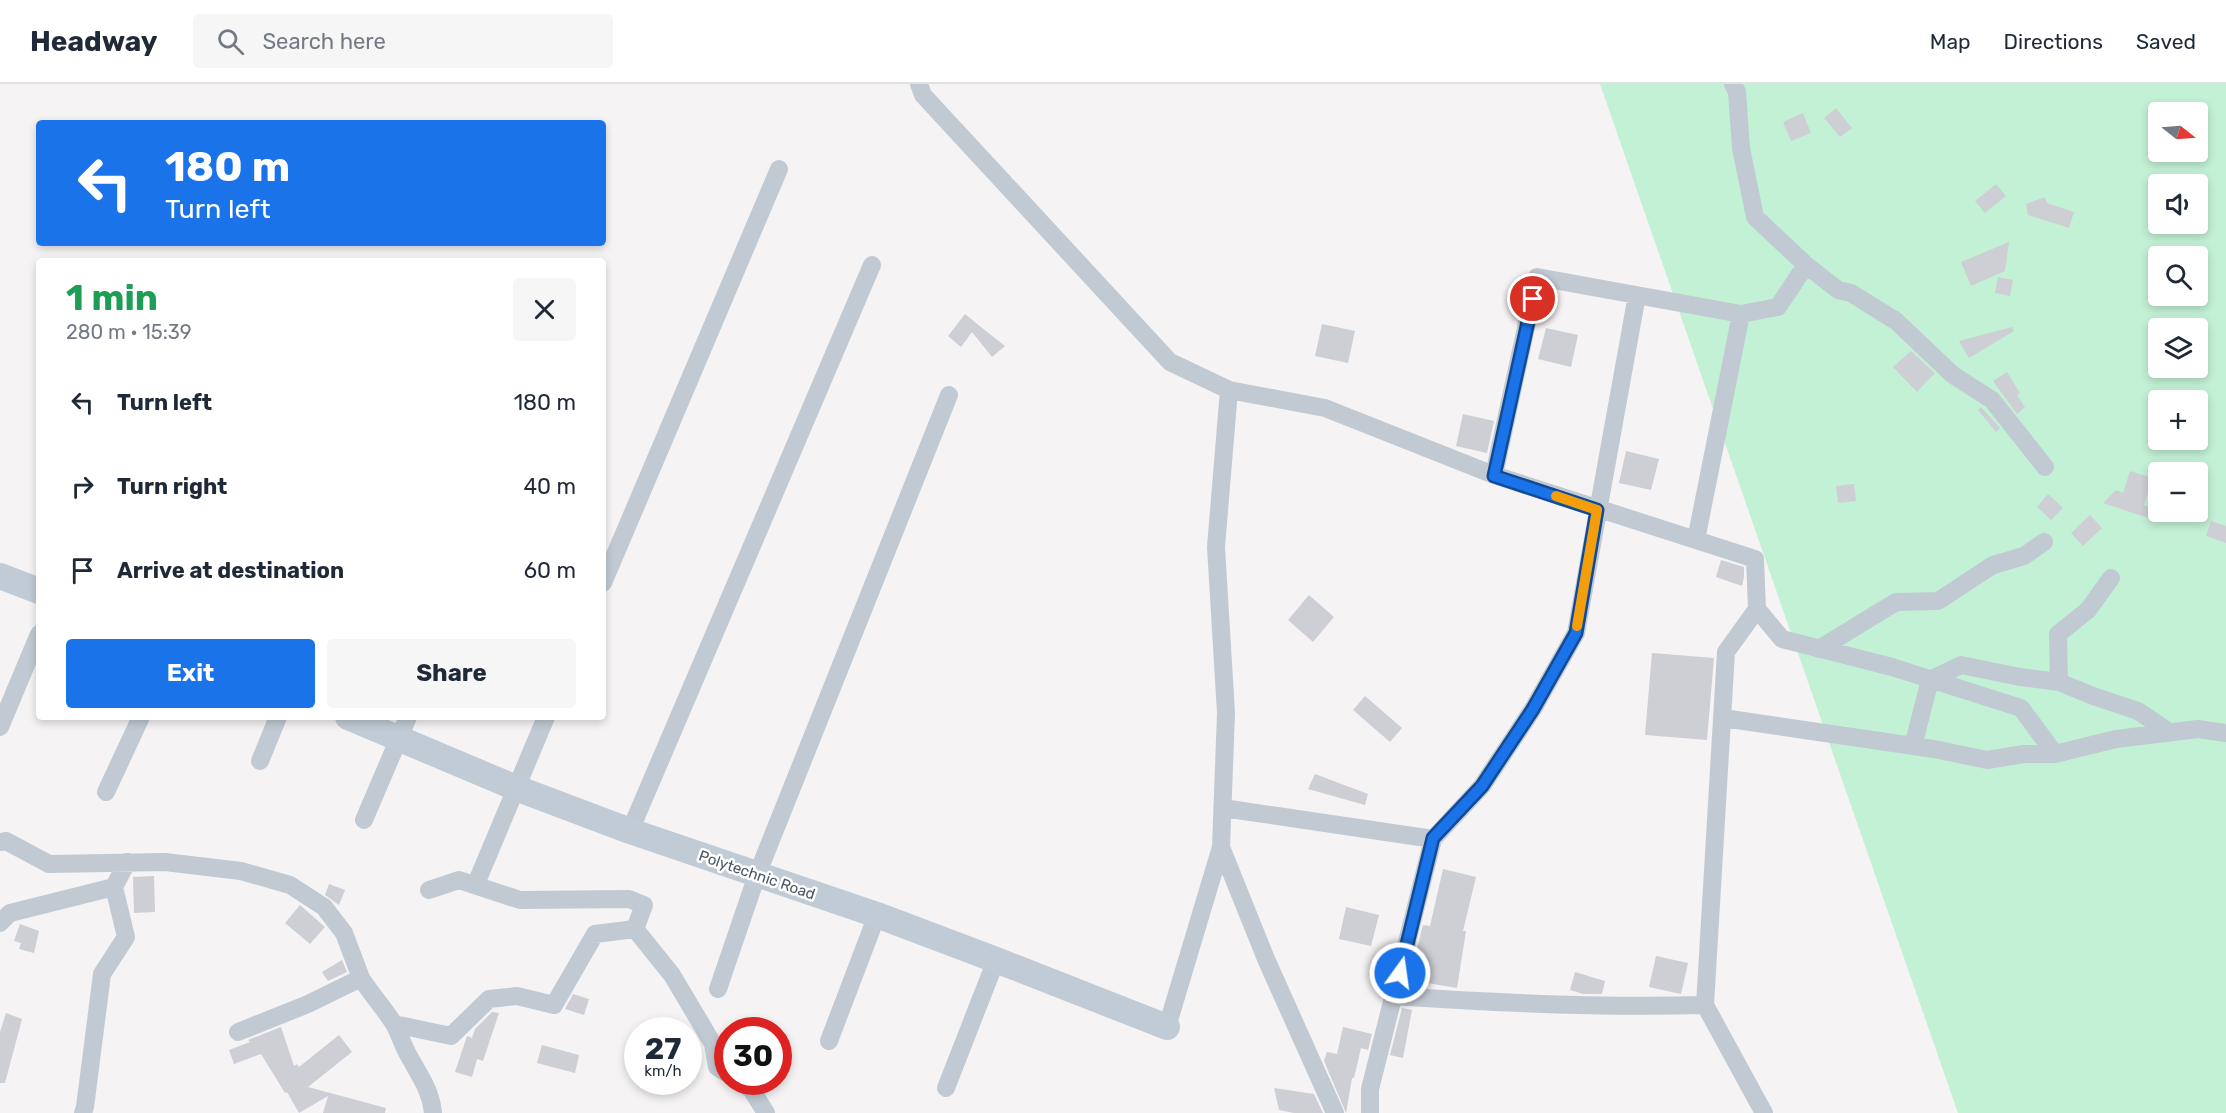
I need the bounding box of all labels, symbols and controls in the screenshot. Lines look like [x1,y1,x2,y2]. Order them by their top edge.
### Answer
search box [193,14,613,68]
text: Headway [30,25,157,58]
icon: search [214,25,247,58]
text: Search here [262,28,386,55]
text: Map [1930,29,1971,54]
text: Directions [2004,29,2103,54]
text: Saved [2136,29,2196,54]
north arrow [2148,102,2208,162]
map controls [2148,102,2208,522]
text: 180 m [165,142,290,192]
icon: left [66,144,144,222]
button: sound [2148,174,2208,234]
text: Turn left [165,193,270,225]
button: search [2148,246,2208,306]
pin [1507,273,1558,324]
text: 1 min [66,276,158,319]
button: close [513,278,576,341]
icon: arrive [1516,282,1549,315]
button: layers [2148,318,2208,378]
text: 280 m · 15:39 [66,320,192,344]
icon: left [66,386,99,419]
text: Turn left [117,389,212,416]
text: 180 m [514,389,576,416]
button: + [2148,390,2208,450]
button: − [2148,462,2208,522]
icon: right [66,470,99,503]
text: Turn right [117,473,227,500]
text: 40 m [523,473,576,500]
icon: arrive [66,554,99,587]
text: Arrive at destination [117,557,344,584]
text: 60 m [524,557,576,584]
button: Exit [66,639,315,708]
button: Share [327,639,576,708]
street label: Polytechnic Road [696,847,818,903]
position arrow [1368,941,1432,1005]
speed limit sign: 30 [714,1017,792,1095]
text: 27 [645,1031,681,1067]
text: km/h [644,1062,682,1080]

